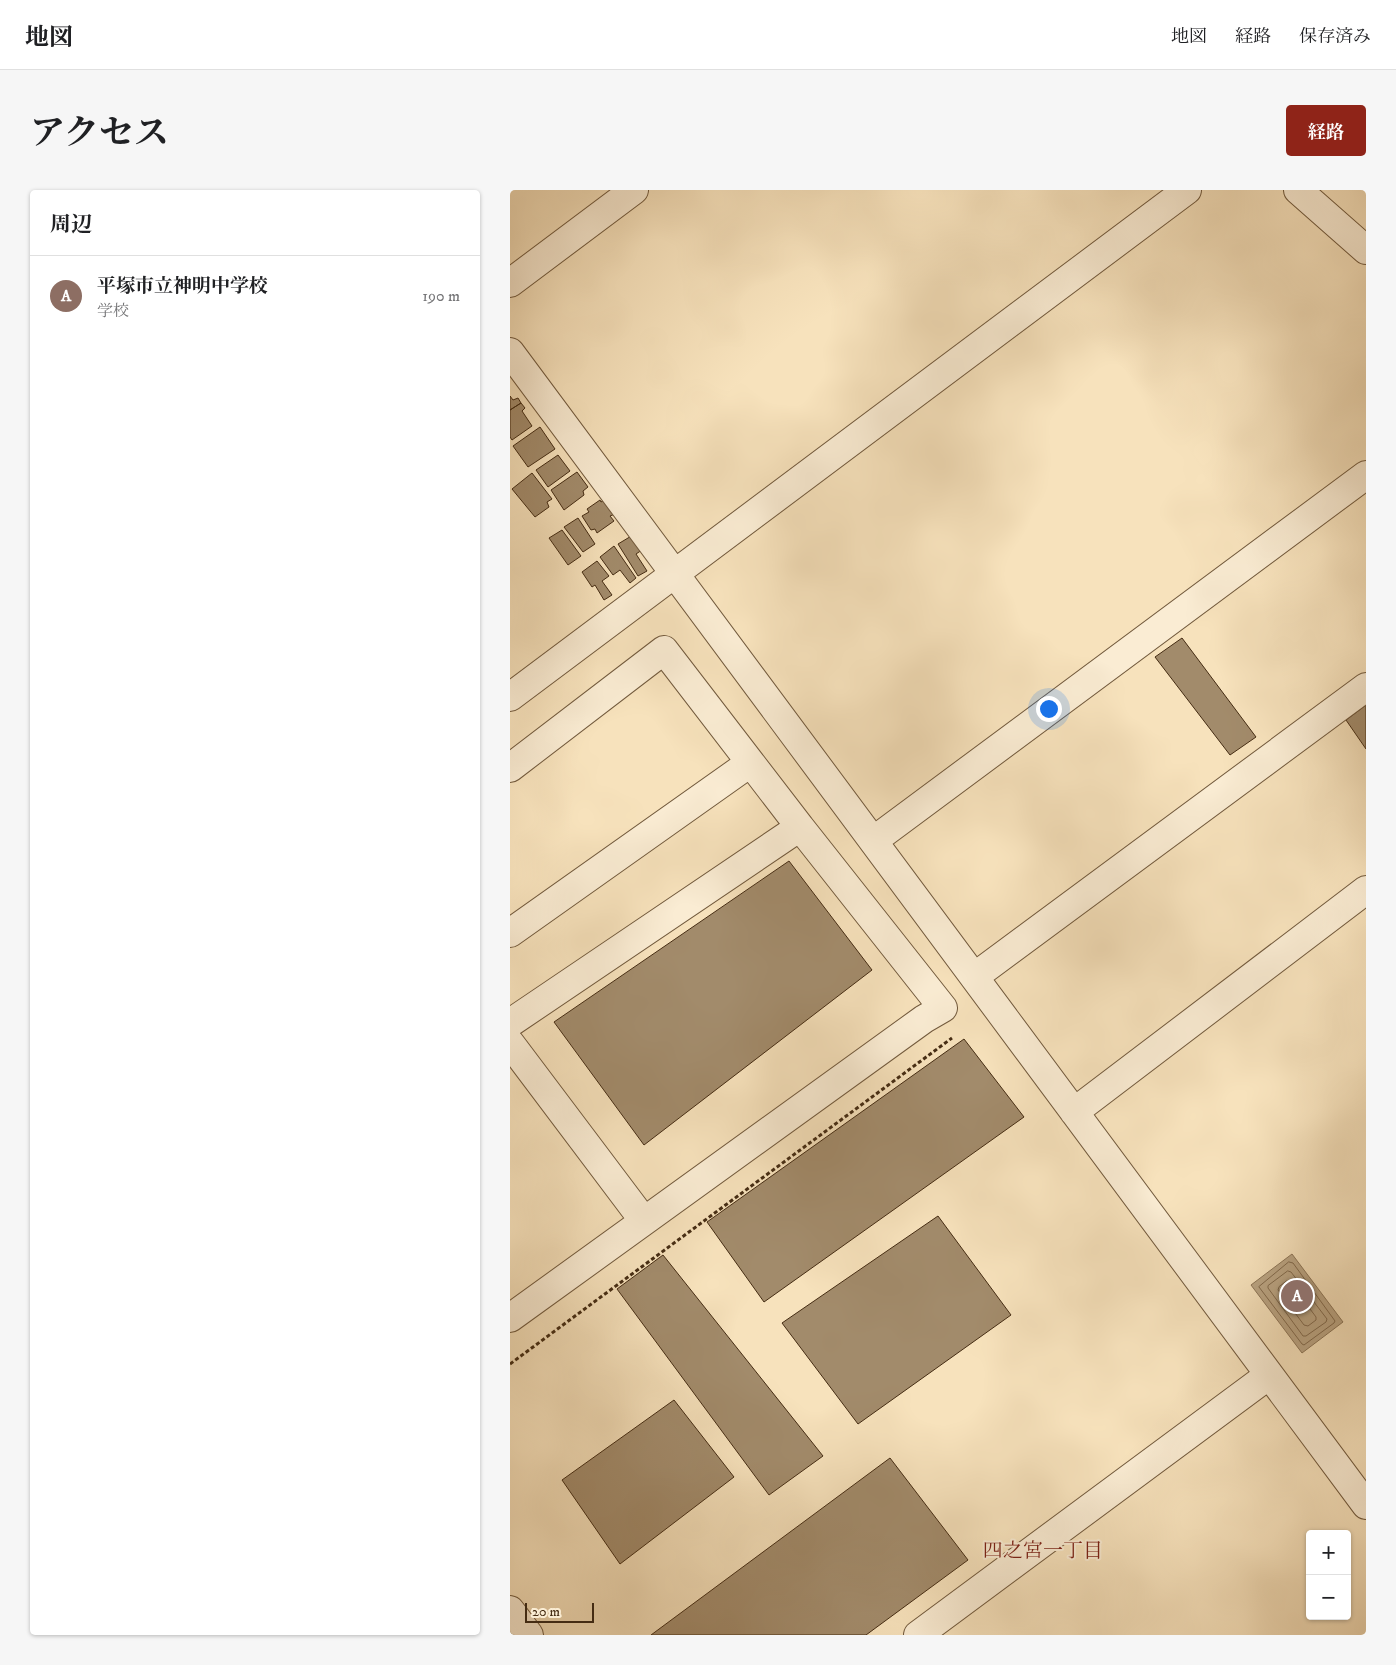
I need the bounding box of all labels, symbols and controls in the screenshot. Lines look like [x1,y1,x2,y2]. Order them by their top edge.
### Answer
text: 地図 [25,23,73,53]
text: 地図 [1171,26,1207,48]
text: 経路 [1235,26,1271,48]
text: 保存済み [1299,26,1371,48]
button: 経路 [1286,105,1366,156]
text: アクセス [30,112,169,156]
text: 周辺 [50,212,92,238]
text: 平塚市立神明中学校 [97,275,268,298]
text: A [61,286,71,306]
text: 190 m [422,286,460,306]
text: 学校 [97,301,129,321]
your location [1036,696,1062,722]
pin: A [1281,1277,1313,1315]
map controls [1306,1530,1351,1620]
button: + [1306,1530,1351,1575]
district label: 四之宮一丁目 [983,1539,1103,1564]
button: − [1306,1575,1351,1620]
scale bar [525,1600,594,1623]
text: 20 m [532,1603,560,1621]

